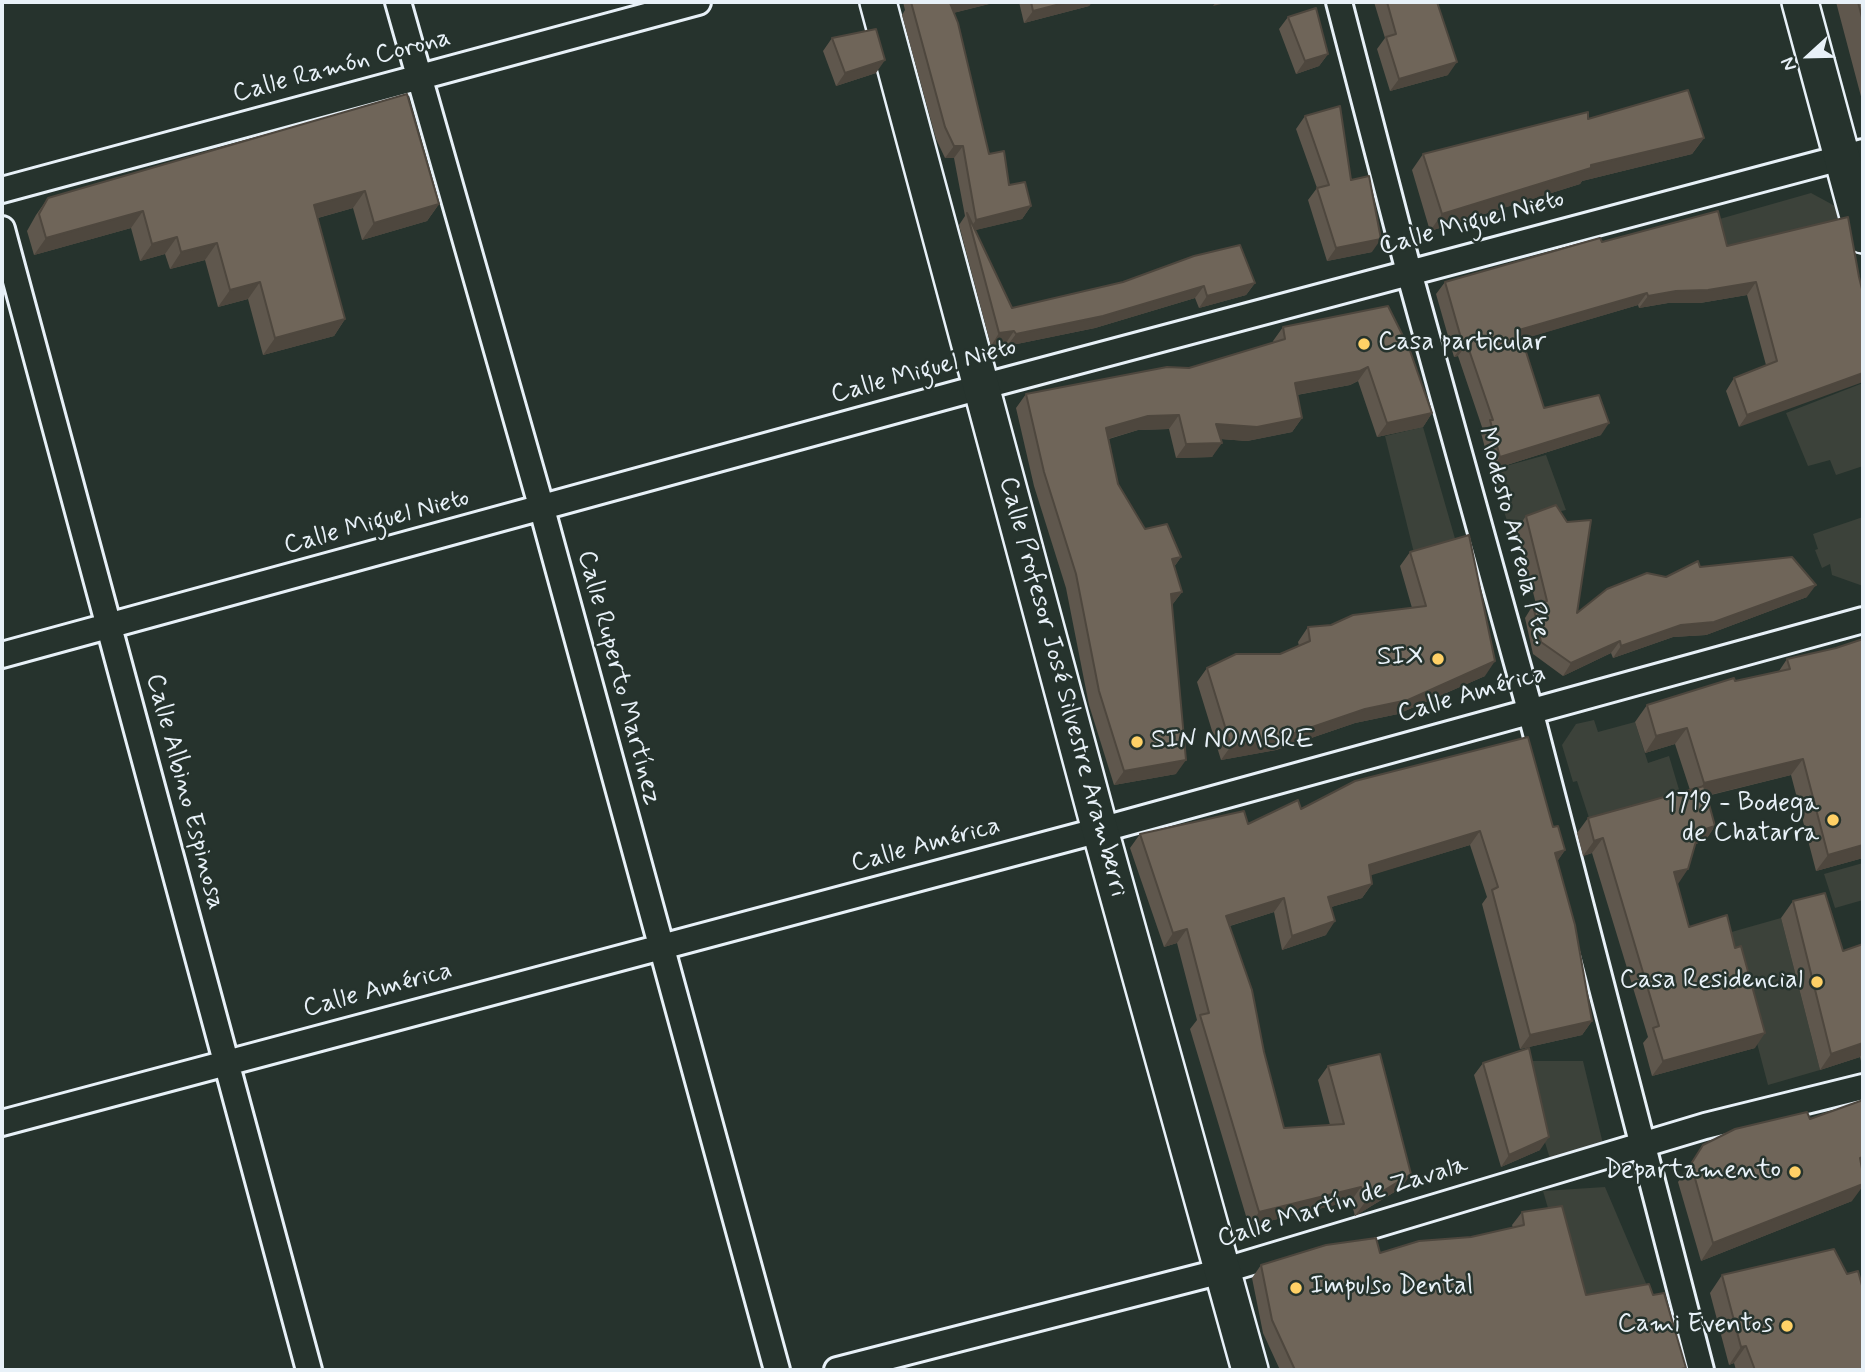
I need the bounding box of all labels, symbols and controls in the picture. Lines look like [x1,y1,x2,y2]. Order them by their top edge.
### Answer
north arrow [1774,21,1844,91]
street label: Calle Ramón Corona [230,23,454,111]
text: N [1775,54,1803,75]
street label: Calle Miguel Nieto [1376,184,1568,264]
place label: Casa particular [1378,328,1546,360]
street label: Calle Miguel Nieto [828,332,1020,412]
marker: Casa particular [1356,336,1372,352]
street label: Modesto Arreola Pte. [1469,424,1557,648]
street label: Calle Profesor José Silvestre Aramberri [991,473,1133,901]
street label: Calle Miguel Nieto [281,483,473,563]
street label: Calle Ruperto Martínez [569,547,667,809]
place label: SIX [1377,643,1424,675]
marker: SIX [1430,651,1446,667]
street label: Calle América [1394,659,1550,731]
street label: Calle Albino Espinosa [137,671,231,913]
place label: SIN NOMBRE [1151,726,1314,758]
marker: SIN NOMBRE [1129,734,1145,750]
place label: 1719 - Bodega de Chatarra [1664,789,1819,850]
street label: Calle América [848,811,1004,881]
marker: 1719 - Bodega de Chatarra [1825,812,1841,828]
street label: Calle América [300,956,456,1026]
place label: Casa Residencial [1620,966,1803,998]
marker: Casa Residencial [1809,974,1825,990]
street label: Calle Martín de Zavala [1214,1150,1472,1256]
place label: Departamento [1604,1156,1781,1188]
marker: Departamento [1787,1164,1803,1180]
place label: Impulso Dental [1310,1272,1473,1304]
marker: Impulso Dental [1288,1280,1304,1296]
place label: Cami Eventos [1617,1310,1773,1342]
marker: Cami Eventos [1779,1318,1795,1334]

